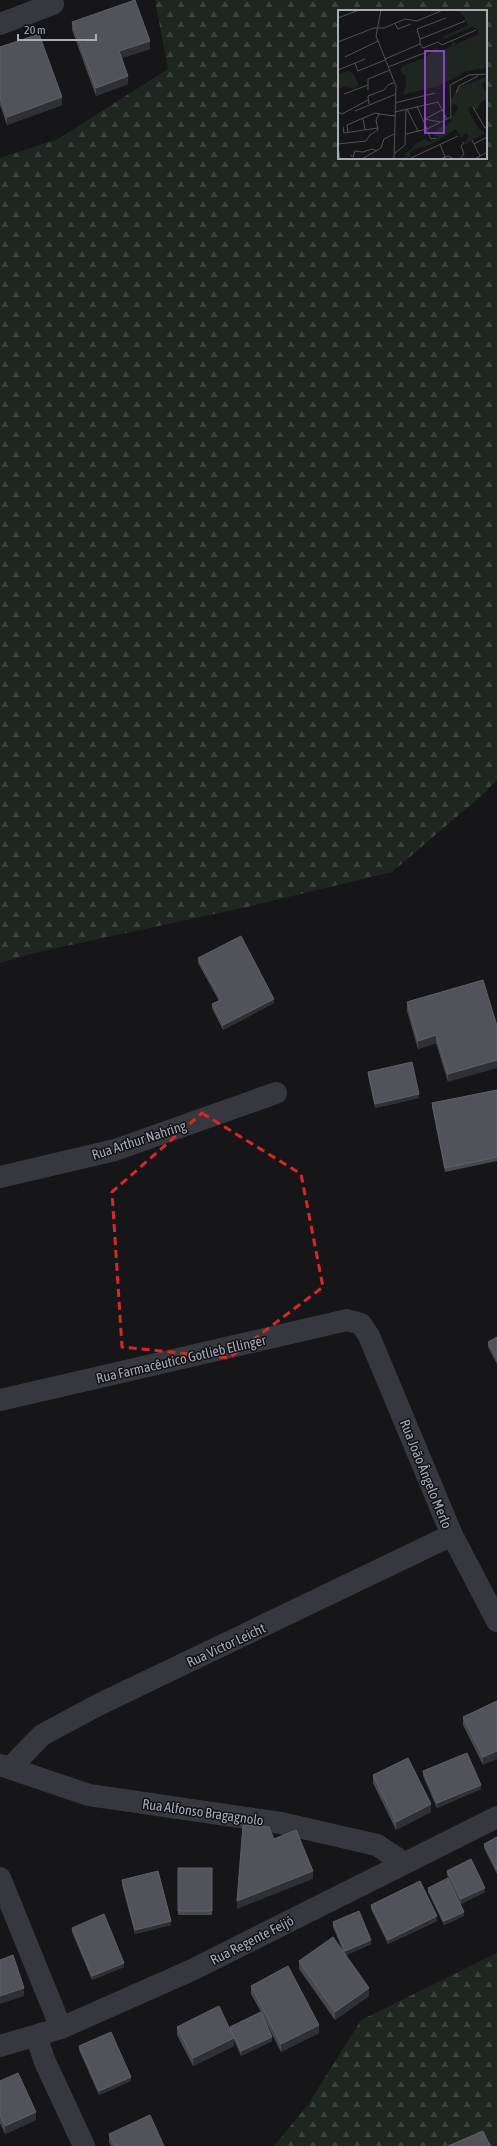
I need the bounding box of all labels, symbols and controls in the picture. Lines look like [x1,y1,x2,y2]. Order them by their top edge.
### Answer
inset map [338,10,487,159]
scale bar [18,16,96,42]
text: 20 m [24,23,46,37]
street label: Rua Arthur Nahring [90,1117,188,1163]
street label: Rua Farmacêutico Gotlieb Ellinger [95,1331,268,1386]
street label: Rua João Ângelo Merlo [397,1417,455,1531]
street label: Rua Victor Leicht [184,1620,268,1670]
street label: Rua Alfonso Bragagnolo [141,1796,265,1828]
street label: Rua Regente Feijó [208,1912,296,1968]

